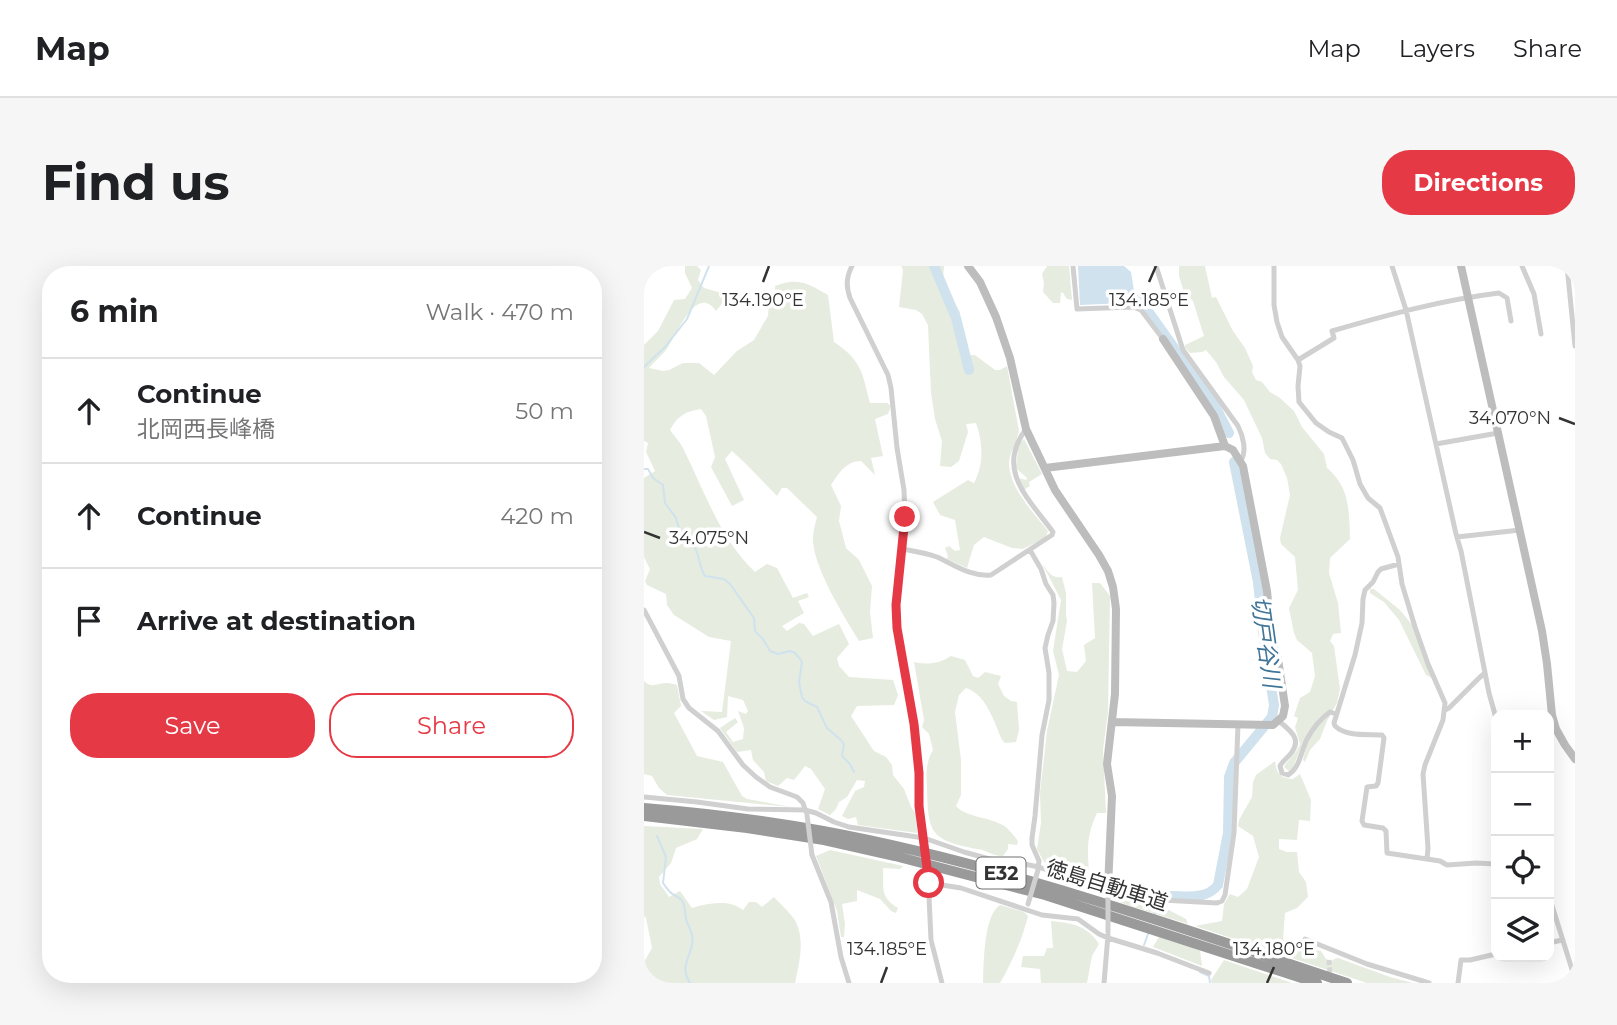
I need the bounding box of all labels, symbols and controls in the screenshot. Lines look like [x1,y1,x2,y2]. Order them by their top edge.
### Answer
text: Map [35,28,110,68]
text: Map [1307,34,1361,63]
text: Layers [1399,34,1475,63]
text: Share [1513,34,1582,63]
button: Directions [1382,150,1575,215]
text: Find us [42,153,230,212]
text: 134.190°E [722,289,804,311]
text: 134.185°E [1109,289,1189,311]
text: 6 min [70,293,159,330]
text: Walk · 470 m [426,298,574,326]
text: Continue [137,378,262,410]
icon: ahead [70,392,108,430]
text: 50 m [515,397,574,425]
text: 34.070°N [1469,407,1551,429]
text: 北岡西長峰橋 [137,415,275,443]
icon: ahead [70,497,108,535]
text: Continue [137,500,262,532]
route end [889,501,920,532]
text: 420 m [500,502,574,530]
text: 34.075°N [669,527,749,549]
water label: 切戸谷川 [1246,594,1287,692]
icon: arrive [70,602,108,640]
text: Arrive at destination [137,605,416,637]
button: Save [70,693,315,758]
button: Share [329,693,574,758]
map controls [1491,710,1554,962]
button: + [1491,710,1554,773]
button: − [1491,773,1554,836]
button: locate [1491,836,1554,899]
street label: 徳島自動車道 [1043,855,1171,915]
road number: E32 [976,858,1026,888]
route start [913,867,944,898]
button: layers [1491,899,1554,962]
text: 134.185°E [847,938,927,960]
text: 134.180°E [1233,938,1315,960]

